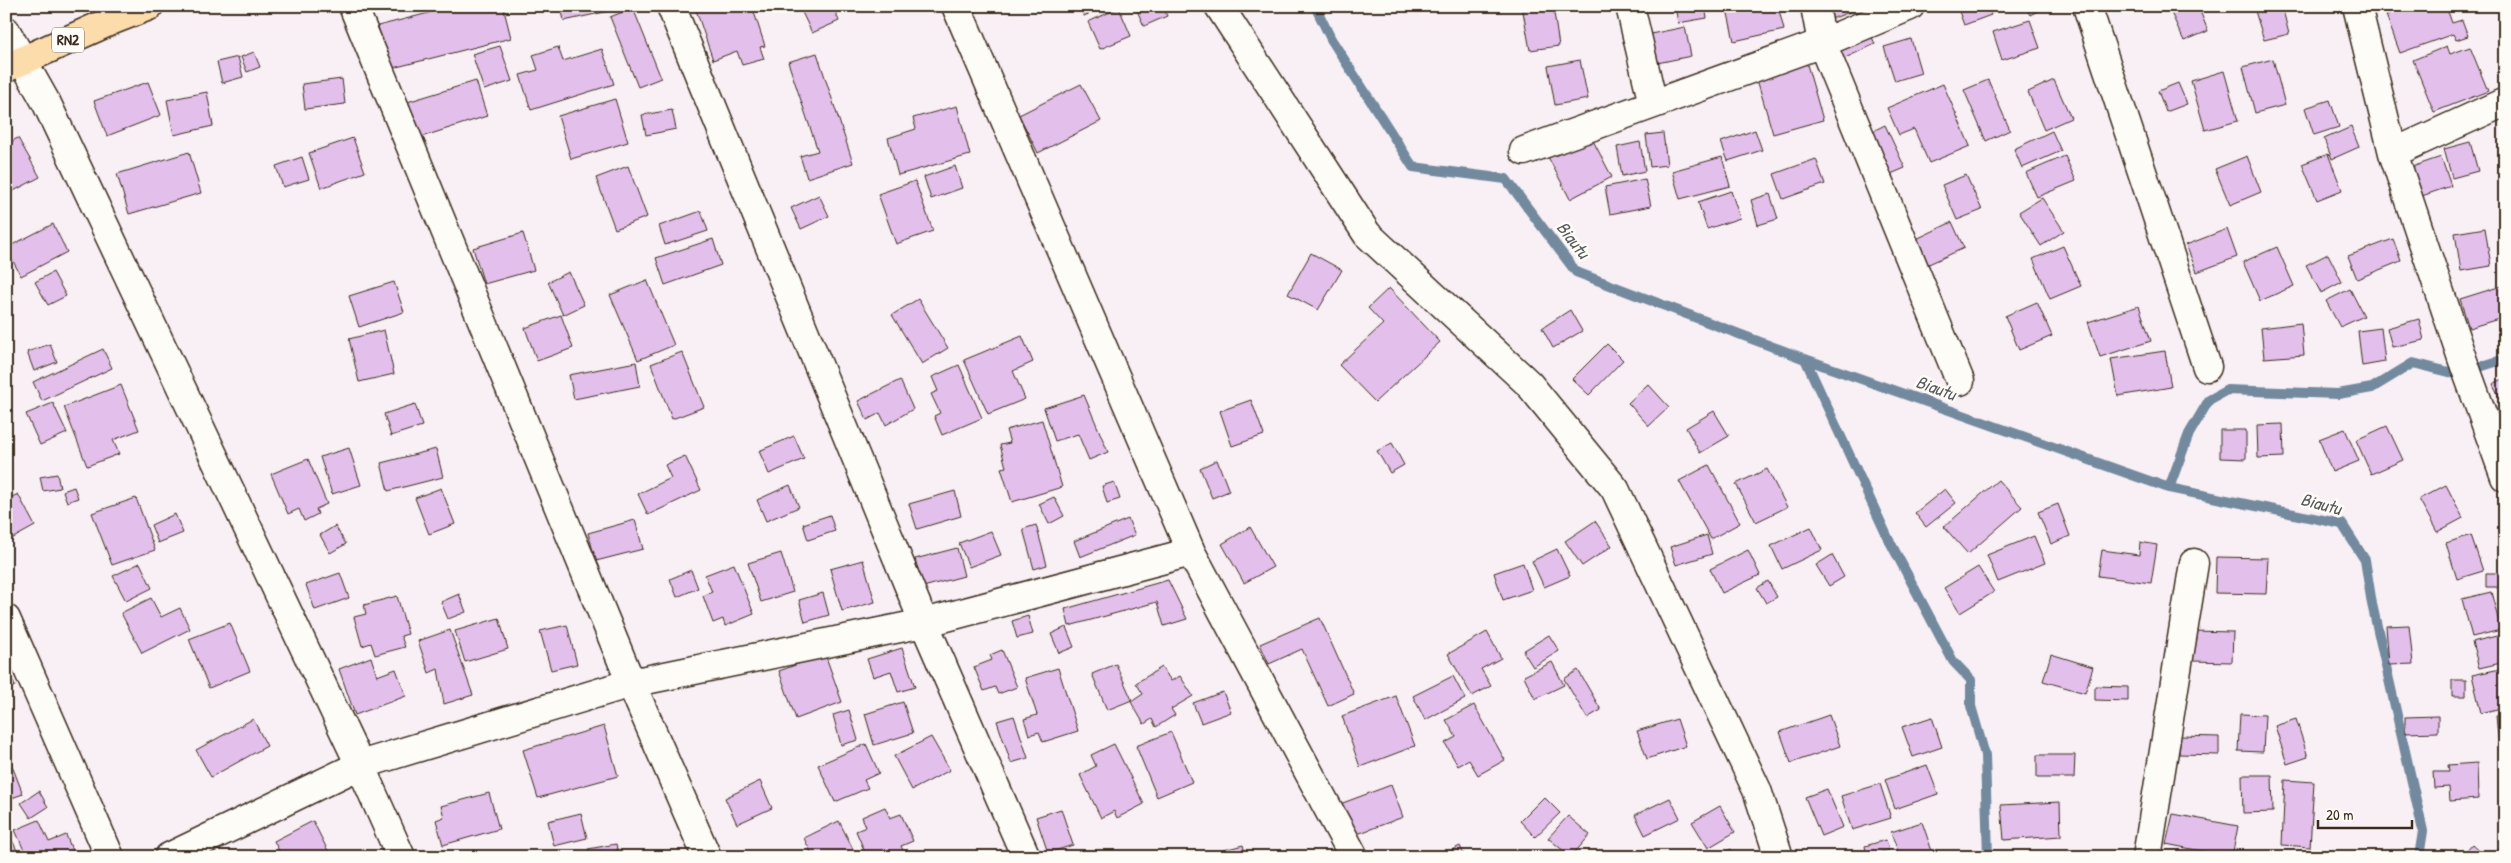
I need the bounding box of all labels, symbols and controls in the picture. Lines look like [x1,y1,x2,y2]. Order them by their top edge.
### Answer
road number: RN2 [52,28,84,52]
water label: Biautu [1551,216,1597,265]
water label: Biautu [1913,369,1961,407]
water label: Biautu [2298,486,2346,521]
scale bar [2318,798,2412,830]
text: 20 m [2326,804,2353,825]

